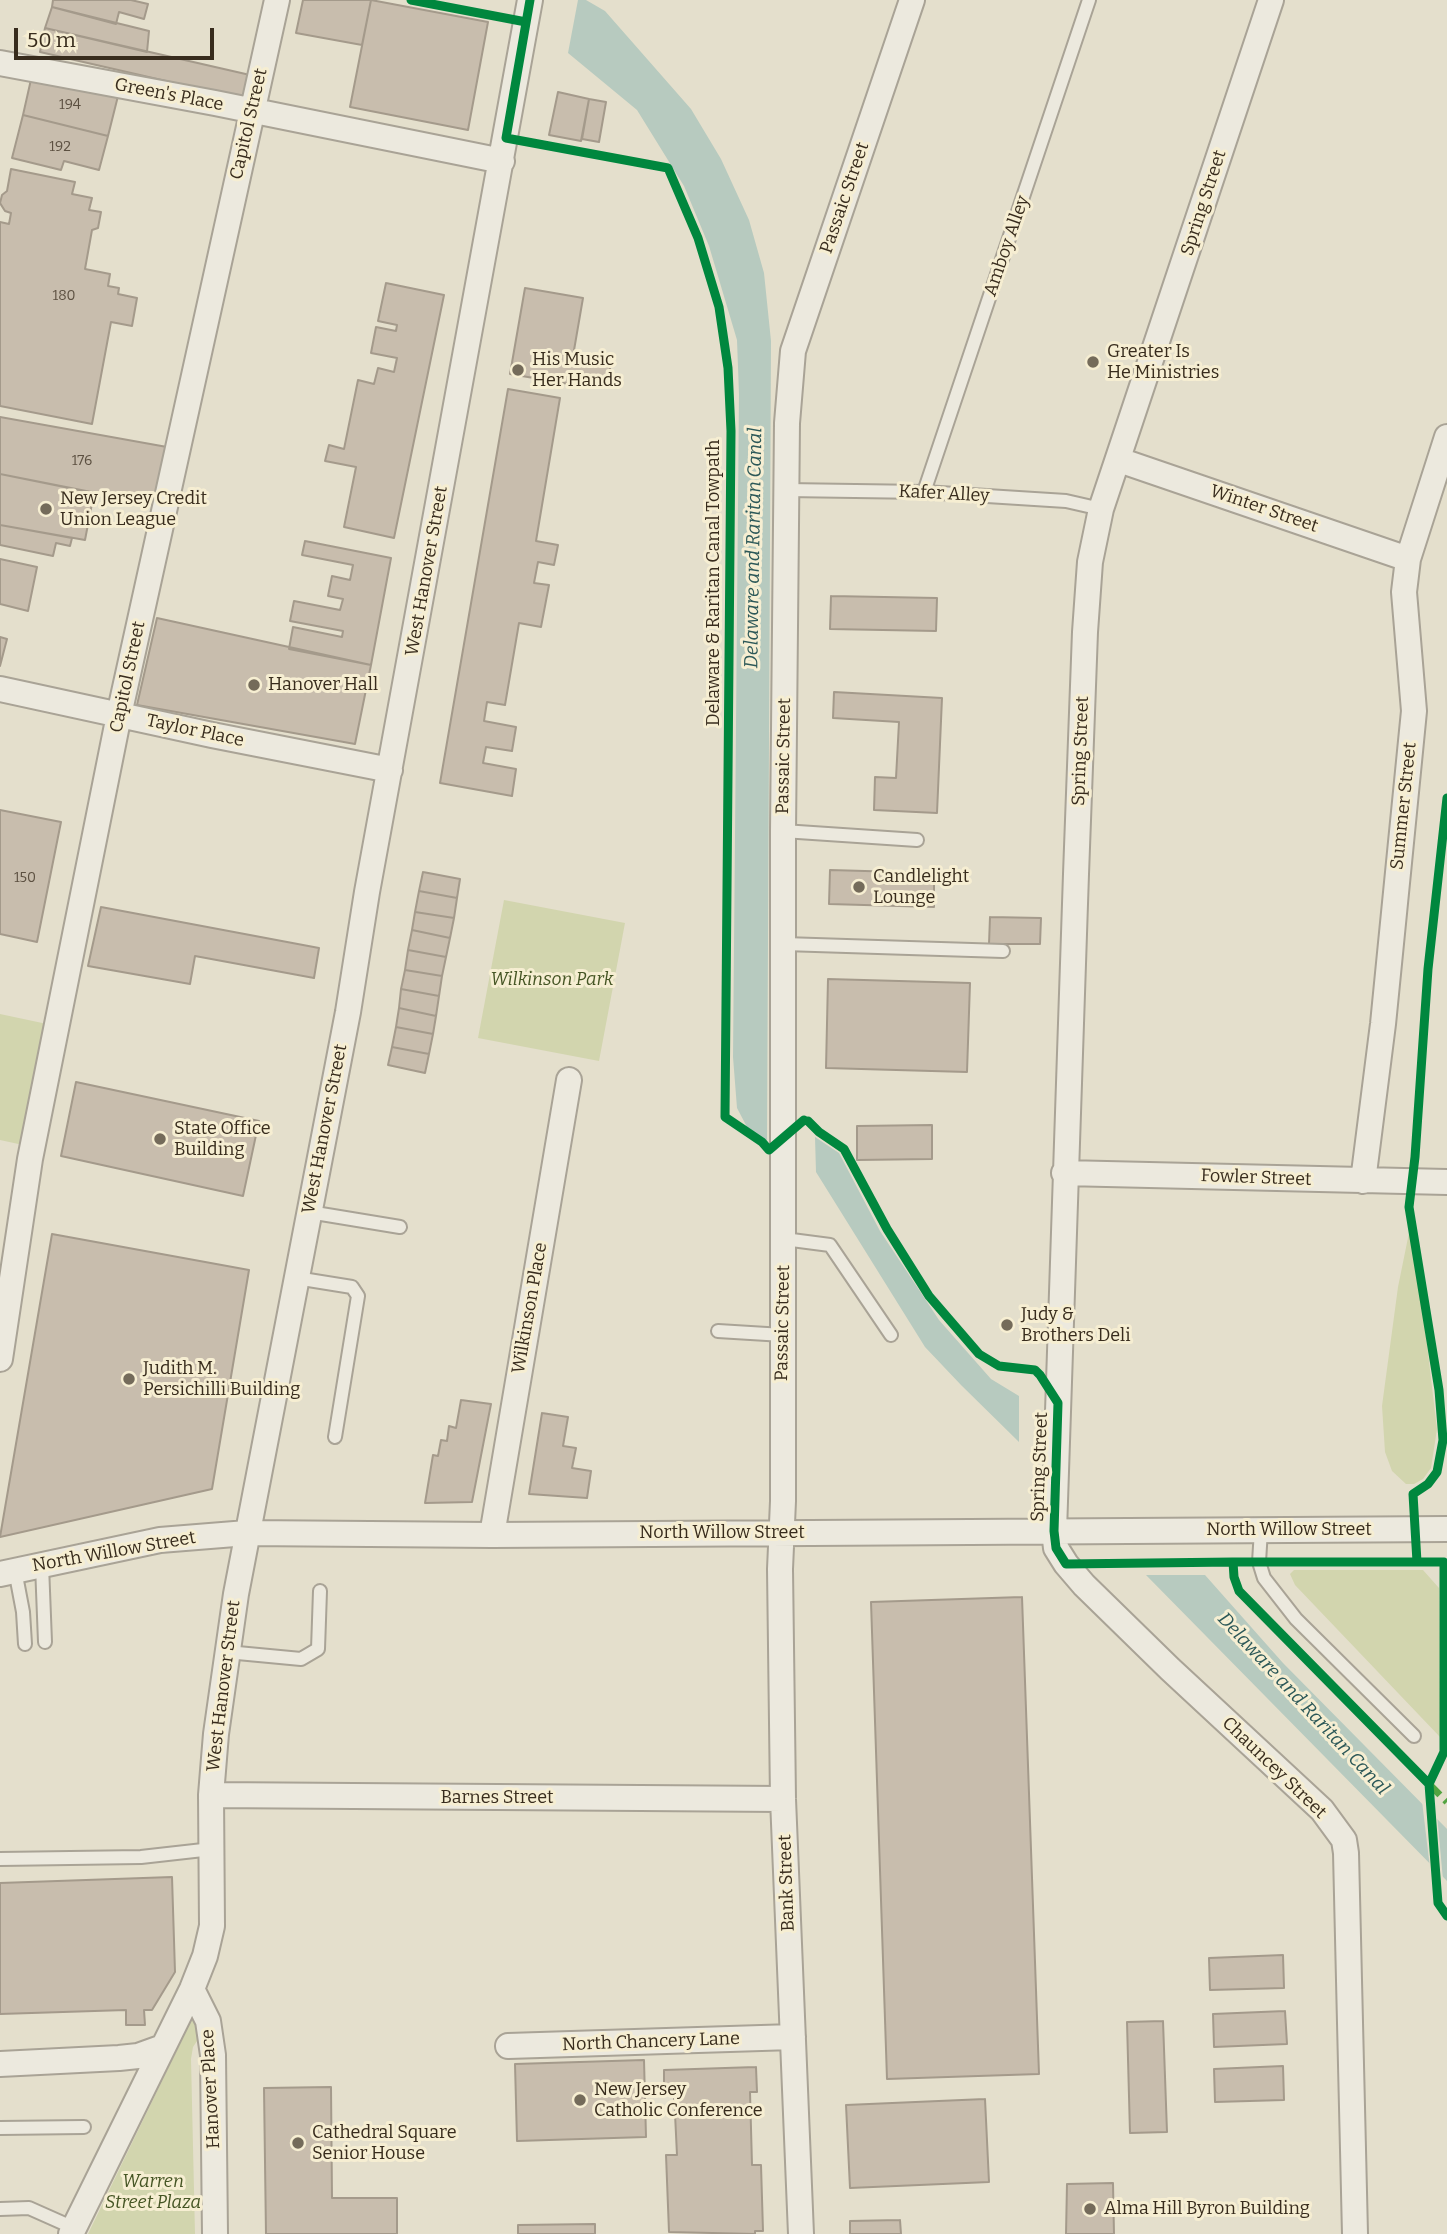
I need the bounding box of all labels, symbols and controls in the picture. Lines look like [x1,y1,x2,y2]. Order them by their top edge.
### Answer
scale bar [18,14,217,58]
text: 50 m [27,27,76,53]
street label: Capitol Street [226,66,272,182]
street label: Green's Place [113,74,225,116]
house number: 194 [59,97,81,113]
house number: 192 [49,139,71,155]
street label: Passaic Street [816,140,874,256]
street label: Spring Street [1177,147,1231,259]
street label: Amboy Alley [980,193,1034,299]
house number: 180 [52,288,76,304]
place label: Greater Is He Ministries [1107,341,1219,384]
place label: His Music Her Hands [532,349,622,392]
marker: Greater Is He Ministries [1085,354,1101,370]
marker: His Music Her Hands [510,362,526,378]
water label: Delaware and Raritan Canal [740,427,768,669]
street label: Delaware & Raritan Canal Towpath [703,440,725,726]
house number: 176 [72,453,92,469]
street label: Winter Street [1207,480,1321,538]
street label: Kafer Alley [898,481,990,507]
street label: West Hanover Street [401,484,453,658]
place label: New Jersey Credit Union League [60,488,207,530]
marker: New Jersey Credit Union League [38,501,54,517]
street label: Capitol Street [106,619,150,735]
place label: Hanover Hall [268,674,378,696]
marker: Hanover Hall [246,677,262,693]
street label: Spring Street [1068,696,1094,806]
street label: Passaic Street [772,698,796,814]
street label: Taylor Place [144,710,246,752]
street label: Summer Street [1387,741,1421,871]
place label: Candlelight Lounge [873,866,969,908]
house number: 150 [14,870,36,886]
marker: Candlelight Lounge [851,879,867,895]
park label: Wilkinson Park [491,969,613,991]
street label: West Hanover Street [298,1042,352,1216]
place label: State Office Building [174,1118,271,1160]
marker: State Office Building [152,1131,168,1147]
street label: Fowler Street [1200,1165,1312,1191]
street label: Wilkinson Place [508,1241,552,1375]
street label: Passaic Street [771,1265,795,1381]
place label: Judy & Brothers Deli [1021,1304,1131,1346]
marker: Judy & Brothers Deli [999,1317,1015,1333]
place label: Judith M. Persichilli Building [143,1358,300,1400]
marker: Judith M. Persichilli Building [121,1371,137,1387]
street label: Spring Street [1027,1412,1053,1522]
street label: North Willow Street [1206,1519,1372,1541]
street label: North Willow Street [639,1522,805,1544]
street label: North Willow Street [31,1527,197,1577]
street label: West Hanover Street [203,1599,245,1773]
water label: Delaware and Raritan Canal [1213,1608,1393,1800]
street label: Chauncey Street [1217,1713,1331,1823]
street label: Barnes Street [440,1787,554,1809]
street label: Bank Street [775,1834,799,1932]
street label: North Chancery Lane [562,2028,740,2056]
street label: Hanover Place [197,2029,225,2149]
place label: New Jersey Catholic Conference [594,2079,763,2122]
marker: New Jersey Catholic Conference [572,2092,588,2108]
place label: Cathedral Square Senior House [312,2122,457,2164]
marker: Cathedral Square Senior House [290,2135,306,2151]
park label: Warren Street Plaza [105,2171,201,2214]
place label: Alma Hill Byron Building [1104,2198,1310,2220]
marker: Alma Hill Byron Building [1082,2201,1098,2217]

